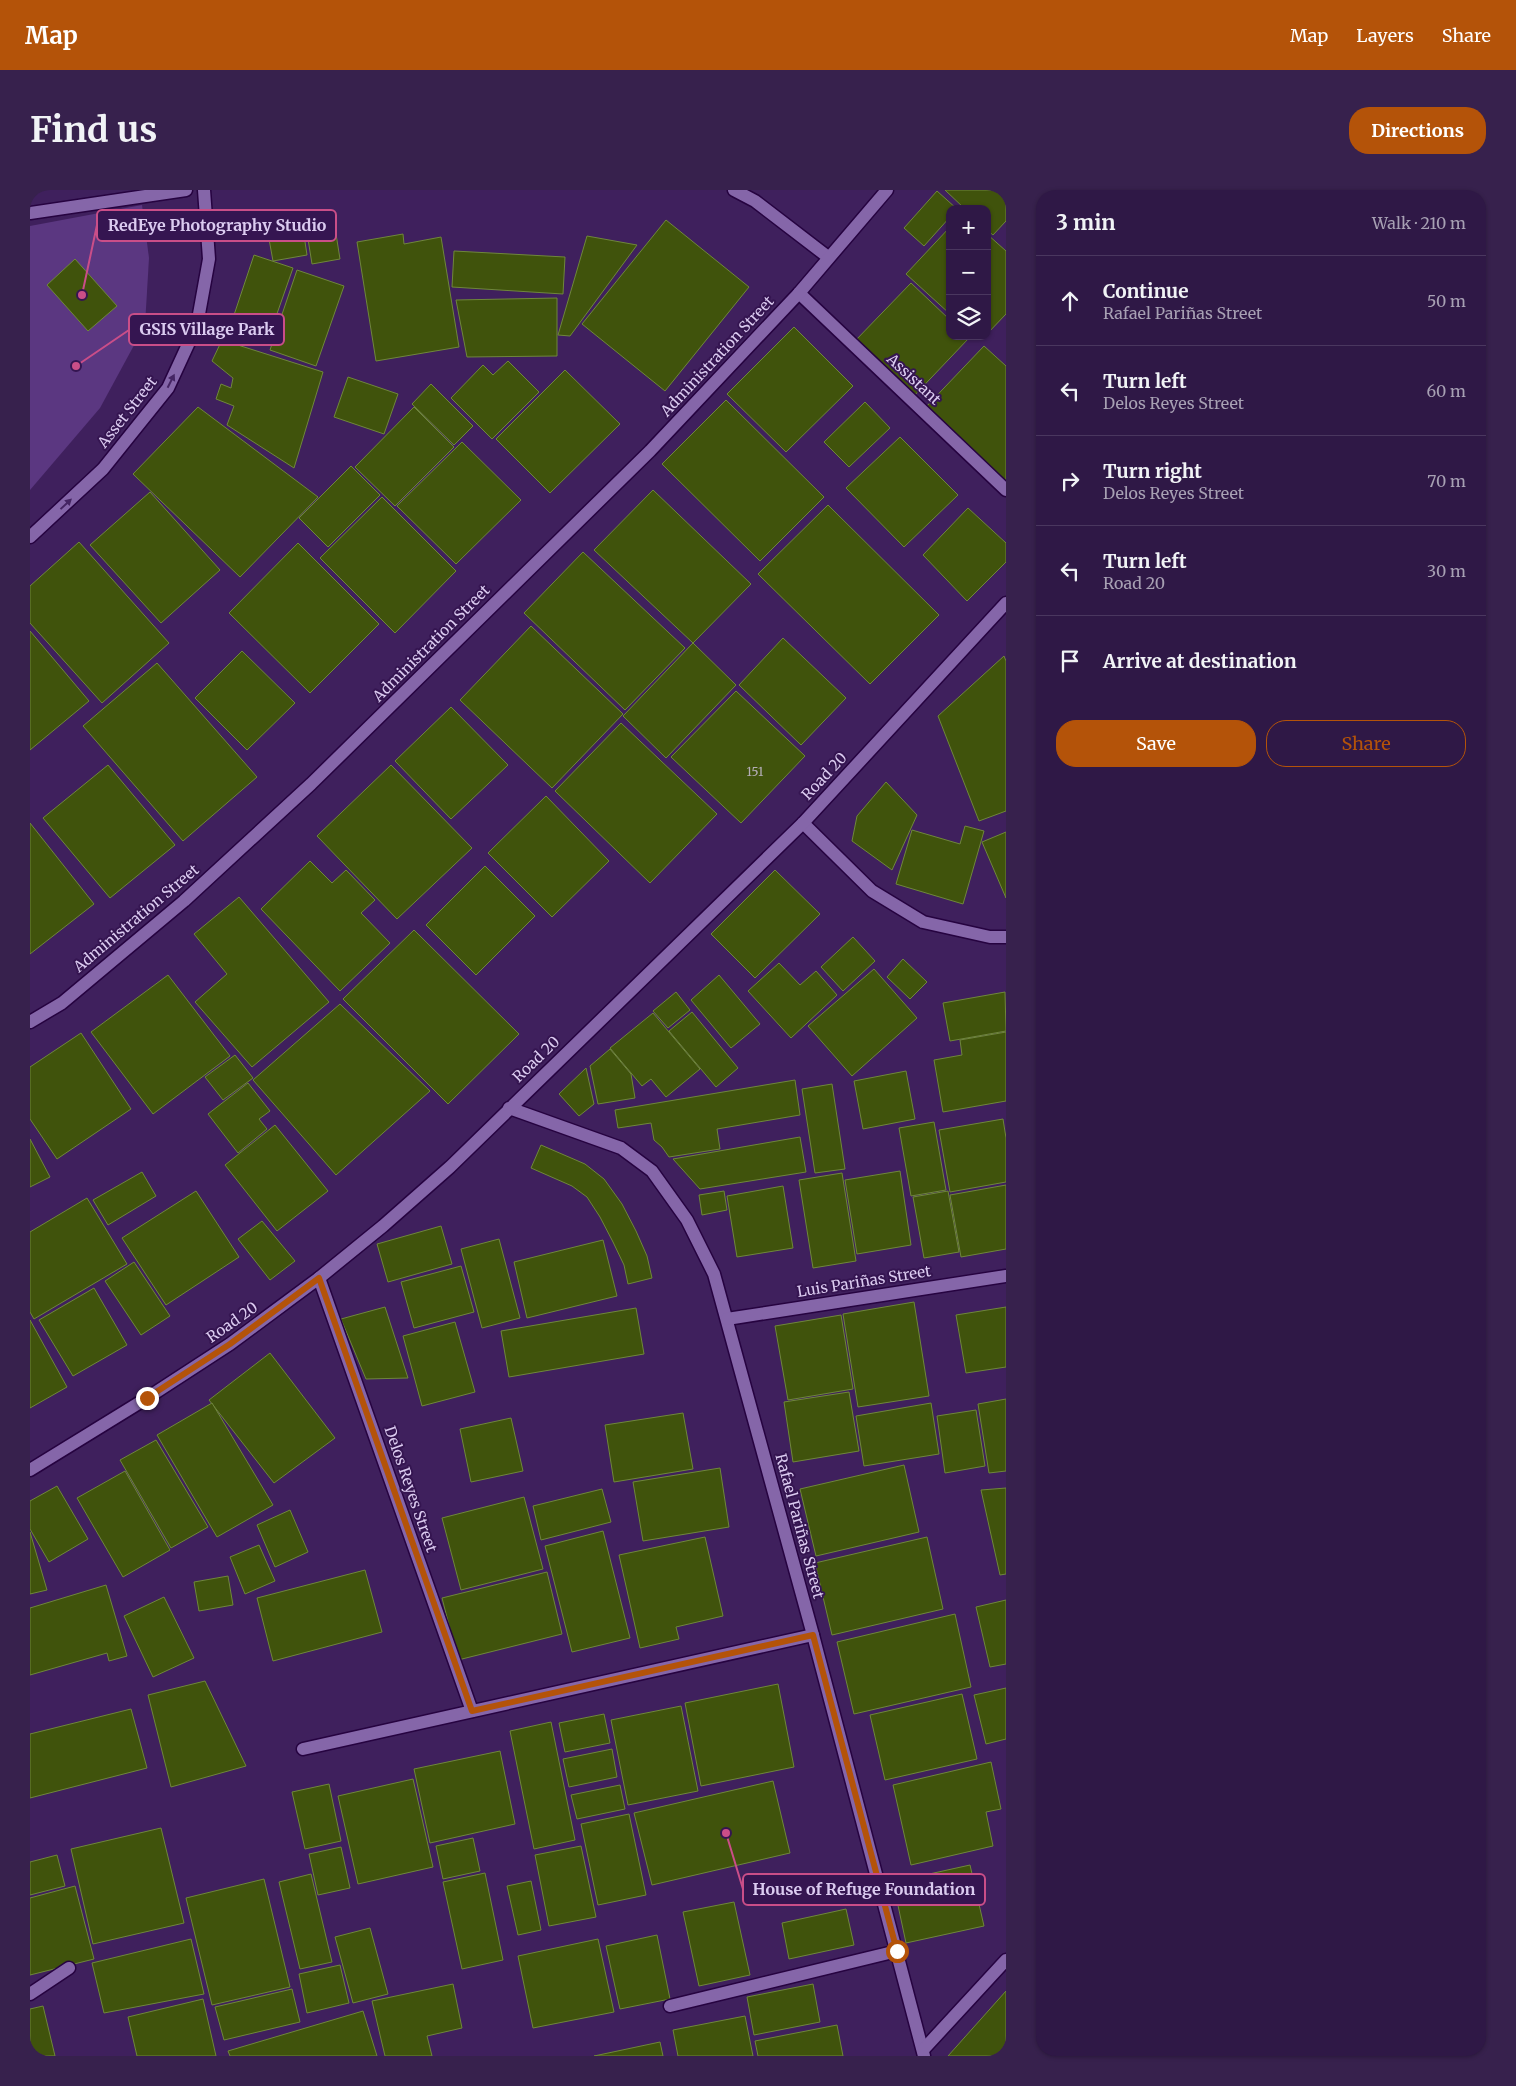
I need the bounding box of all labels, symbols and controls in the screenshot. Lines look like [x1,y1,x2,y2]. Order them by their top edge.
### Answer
text: Map [25,20,78,51]
text: Map [1290,24,1328,47]
text: Layers [1356,24,1414,47]
text: Share [1442,24,1491,47]
button: Directions [1349,107,1486,154]
text: Find us [30,108,157,152]
map controls [946,205,991,340]
button: + [946,205,991,250]
text: 3 min [1056,209,1115,236]
callout: RedEye Photography Studio [97,210,336,241]
text: Walk · 210 m [1372,213,1466,233]
text: RedEye Photography Studio [108,215,327,235]
button: − [946,250,991,295]
text: Continue [1103,279,1189,303]
icon: ahead [1056,287,1084,315]
text: 50 m [1427,291,1466,311]
street label: Administration Street [656,292,778,421]
button: layers [946,295,991,340]
text: Rafael Pariñas Street [1103,303,1262,323]
callout: GSIS Village Park [129,314,284,345]
text: GSIS Village Park [140,319,275,339]
street label: Assistant [882,349,945,409]
text: Turn left [1103,369,1187,393]
street label: Asset Street [93,372,161,452]
one-way arrow [167,374,175,388]
icon: left [1056,377,1084,405]
text: 60 m [1426,381,1466,401]
text: Delos Reyes Street [1103,393,1244,413]
text: Turn right [1103,459,1202,483]
icon: right [1056,467,1084,495]
text: 70 m [1427,471,1466,491]
text: Delos Reyes Street [1103,483,1244,503]
one-way arrow [59,498,71,510]
text: Turn left [1103,549,1187,573]
icon: left [1056,557,1084,585]
text: 30 m [1427,561,1466,581]
text: Road 20 [1103,573,1165,593]
street label: Administration Street [368,580,494,706]
icon: arrive [1056,647,1084,675]
text: Arrive at destination [1103,649,1297,673]
button: Save [1056,720,1256,767]
button: Share [1266,720,1466,767]
street label: Road 20 [797,748,851,804]
house number: 151 [747,764,764,779]
street label: Administration Street [69,860,203,977]
street label: Road 20 [508,1032,564,1086]
street label: Luis Pariñas Street [796,1261,932,1301]
street label: Road 20 [203,1298,261,1346]
route end [136,1387,159,1410]
street label: Delos Reyes Street [380,1423,442,1555]
street label: Rafael Pariñas Street [771,1451,829,1601]
callout: House of Refuge Foundation [743,1874,985,1905]
text: House of Refuge Foundation [753,1879,976,1899]
route start [886,1940,909,1963]

